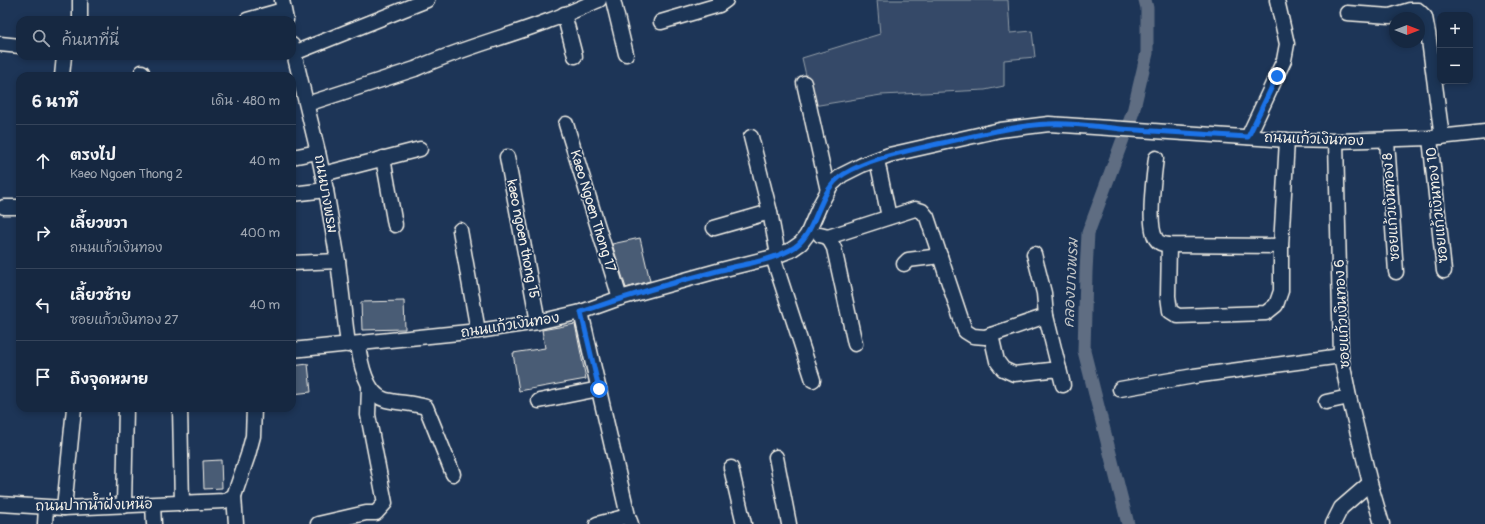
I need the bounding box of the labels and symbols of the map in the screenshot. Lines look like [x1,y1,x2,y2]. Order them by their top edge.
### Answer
north arrow [1389,12,1425,48]
route end [1268,67,1286,85]
street label: ถนนแก้วเงินทอง [1264,129,1364,149]
street label: ซอยแก้วเงินทอง 10 [1422,146,1452,264]
street label: Kaeo Ngoen Thong 17 [566,148,620,275]
street label: ซอยแก้วเงินทอง 8 [1379,152,1403,262]
street label: ถนนบางพรม [311,154,341,234]
street label: kaeo ngoen thong 15 [503,178,543,300]
water label: คลองบางพรม [1059,237,1083,328]
street label: ซอยแก้วเงินทอง 6 [1331,259,1353,369]
street label: ถนนแก้วเงินทอง [459,309,561,341]
route start [590,380,608,398]
street label: ถนนปากน้ำฝั่งเหนือ [35,491,153,515]

